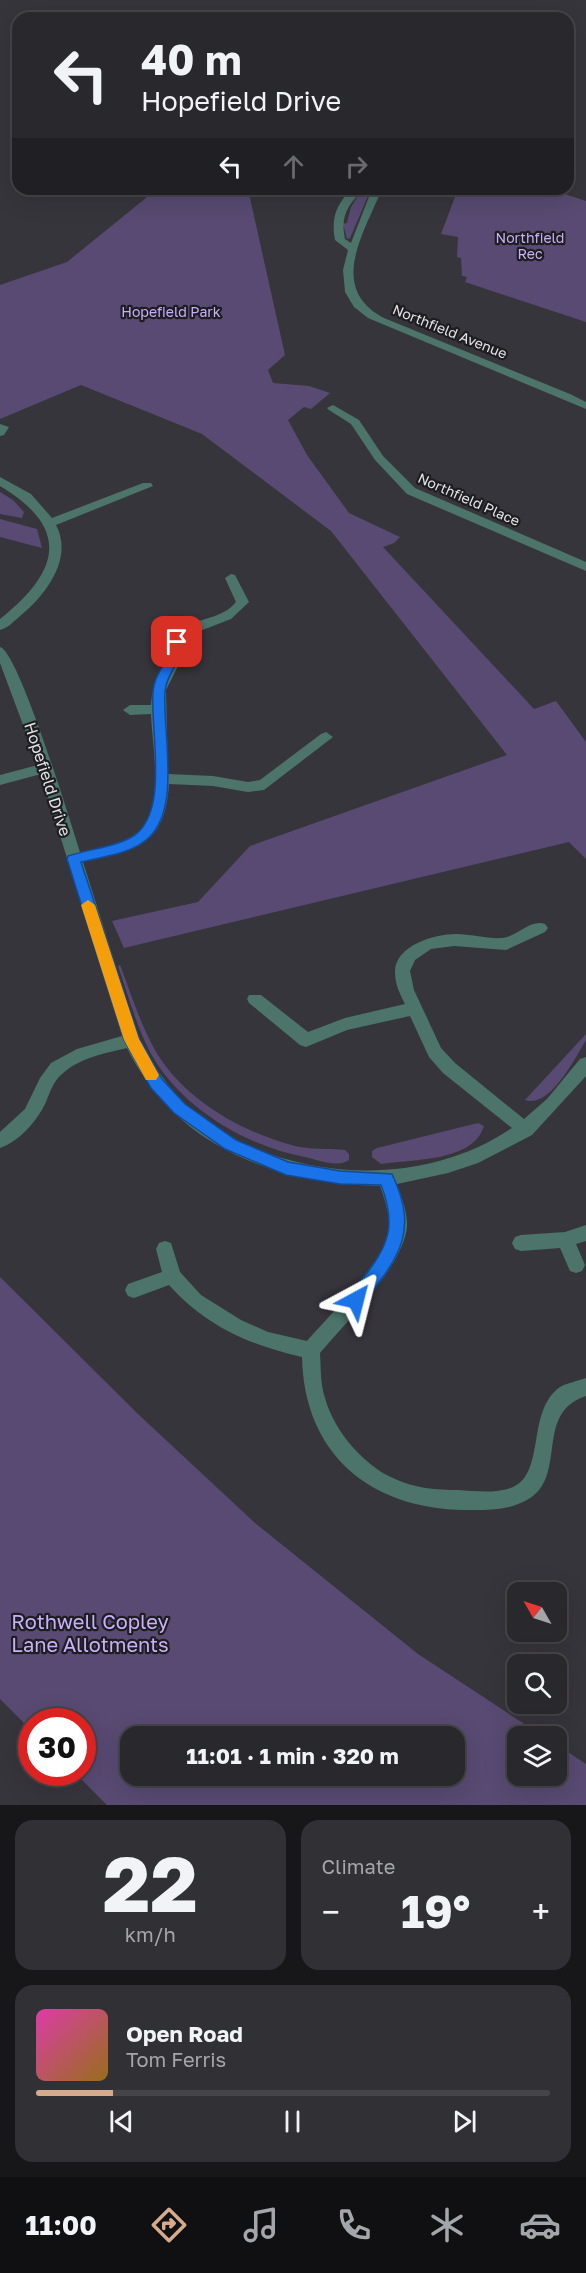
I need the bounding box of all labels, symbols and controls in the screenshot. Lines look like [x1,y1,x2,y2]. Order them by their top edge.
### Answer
text: 40 m [141,34,242,84]
icon: left [42,36,120,114]
text: Hopefield Drive [141,85,341,117]
icon: left [214,150,247,183]
icon: ahead [277,150,310,183]
icon: right [340,150,373,183]
park label: Northfield Rec [496,229,564,262]
street label: Northfield Avenue [390,300,510,362]
park label: Hopefield Park [121,303,221,320]
street label: Northfield Place [415,469,523,529]
pin [151,616,202,667]
icon: arrive [160,625,193,658]
street label: Hopefield Drive [20,720,76,838]
position arrow [324,1268,388,1332]
north arrow [507,1582,567,1642]
map controls [507,1582,567,1786]
park label: Rothwell Copley Lane Allotments [11,1609,169,1656]
button: search [507,1654,567,1714]
speed limit sign: 30 [18,1708,96,1786]
button: layers [507,1726,567,1786]
text: 11:01 · 1 min · 320 m [186,1742,399,1769]
text: 22 [103,1836,198,1929]
text: Climate [322,1854,395,1878]
text: 19° [401,1884,470,1938]
text: − [322,1892,340,1931]
text: + [532,1892,550,1931]
text: km/h [125,1922,176,1946]
text: Open Road [126,2020,243,2047]
text: Tom Ferris [126,2047,226,2071]
icon: previous [105,2105,138,2138]
icon: pause [276,2105,309,2138]
icon: next [448,2105,481,2138]
icon: directions [148,2204,190,2246]
icon: music [240,2204,282,2246]
icon: phone [333,2204,375,2246]
icon: climate [426,2204,468,2246]
icon: car [519,2204,561,2246]
text: 11:00 [25,2209,97,2241]

